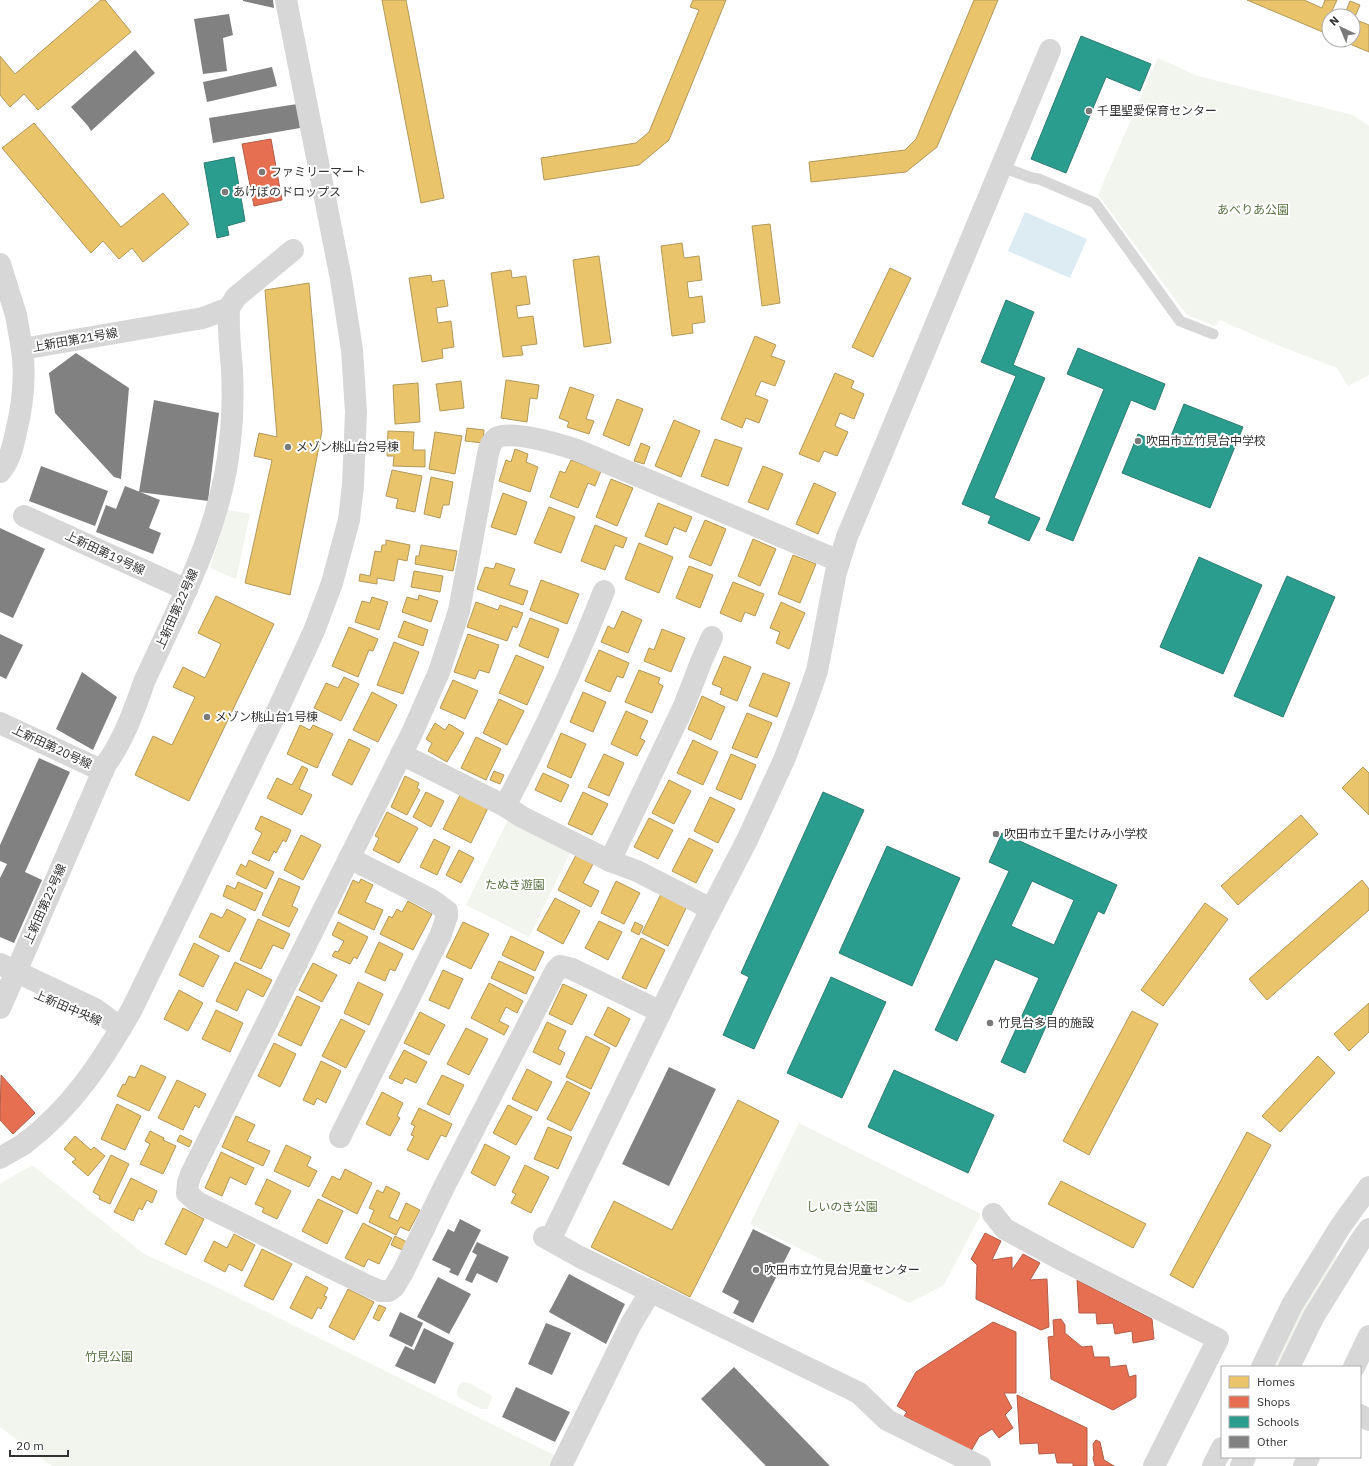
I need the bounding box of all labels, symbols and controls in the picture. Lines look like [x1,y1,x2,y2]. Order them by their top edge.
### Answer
north arrow [1321,8,1361,48]
text: N [1326,13,1342,29]
place label: 千里聖愛保育センター [1097,103,1217,118]
marker: 千里聖愛保育センター [1084,106,1094,116]
place label: ファミリーマート [270,164,366,179]
marker: ファミリーマート [257,167,267,177]
place label: あけぼのドロップス [233,184,341,199]
marker: あけぼのドロップス [220,187,230,197]
park label: あべりあ公園 [1217,202,1289,217]
street label: 上新田第21号線 [31,325,119,354]
place label: 吹田市立竹見台中学校 [1146,433,1266,448]
marker: 吹田市立竹見台中学校 [1133,436,1143,446]
place label: メゾン桃山台2号棟 [296,439,399,454]
marker: メゾン桃山台2号棟 [283,442,293,452]
street label: 上新田第19号線 [63,527,148,578]
street label: 上新田第22号線 [152,566,201,651]
place label: メゾン桃山台1号棟 [215,709,318,724]
marker: メゾン桃山台1号棟 [202,712,212,722]
street label: 上新田第20号線 [10,721,95,772]
place label: 吹田市立千里たけみ小学校 [1004,826,1148,841]
marker: 吹田市立千里たけみ小学校 [991,829,1001,839]
street label: 上新田第22号線 [20,861,69,946]
park label: たぬき遊園 [485,877,545,892]
street label: 上新田中央線 [32,987,104,1029]
place label: 竹見台多目的施設 [998,1015,1094,1030]
marker: 竹見台多目的施設 [985,1018,995,1028]
park label: しいのき公園 [806,1199,878,1214]
place label: 吹田市立竹見台児童センター [764,1262,920,1277]
marker: 吹田市立竹見台児童センター [751,1265,761,1275]
park label: 竹見公園 [85,1349,133,1364]
legend [1221,1366,1361,1458]
text: Homes [1257,1374,1295,1389]
text: Shops [1257,1394,1290,1409]
text: Schools [1257,1414,1300,1429]
scale bar [10,1432,68,1458]
text: Other [1257,1434,1288,1449]
text: 20 m [16,1438,44,1453]

